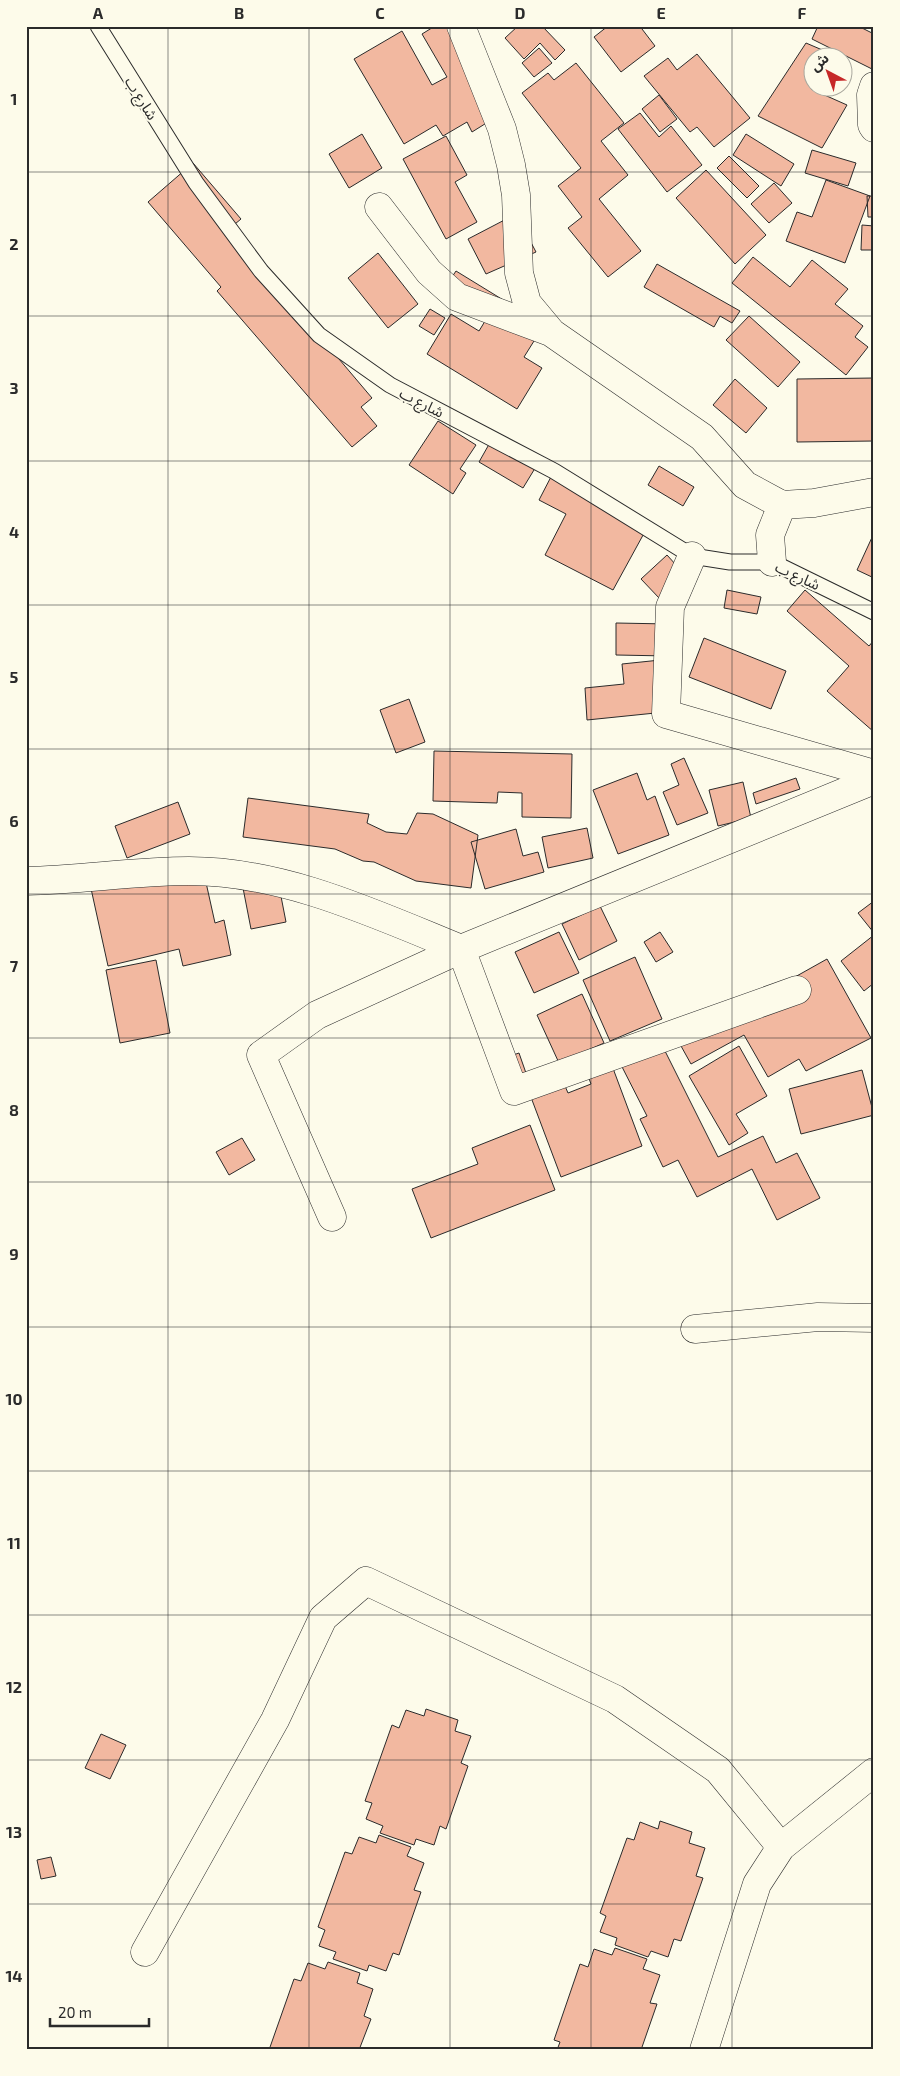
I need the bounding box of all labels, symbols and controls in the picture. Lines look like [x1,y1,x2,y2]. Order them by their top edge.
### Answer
text: A [93,3,104,22]
text: B [234,3,244,22]
text: C [375,3,385,22]
text: D [515,3,526,22]
text: E [656,3,666,22]
text: F [798,3,807,22]
north arrow [802,48,852,98]
text: ش [806,49,832,75]
street label: شارع ب [118,73,162,125]
text: 1 [11,89,17,108]
text: 2 [9,234,19,253]
text: 3 [9,378,19,397]
street label: شارع ب [395,383,447,424]
text: 4 [9,522,19,541]
street label: شارع ب [771,557,824,597]
text: 5 [10,667,19,686]
text: 6 [9,811,19,830]
text: 7 [10,956,19,975]
text: 8 [9,1100,19,1119]
text: 9 [9,1244,19,1263]
text: 10 [5,1389,23,1408]
text: 11 [7,1533,21,1552]
text: 12 [6,1677,22,1696]
text: 13 [6,1822,22,1841]
text: 14 [5,1966,23,1985]
scale bar [50,1996,149,2028]
text: 20 m [58,2003,92,2021]

